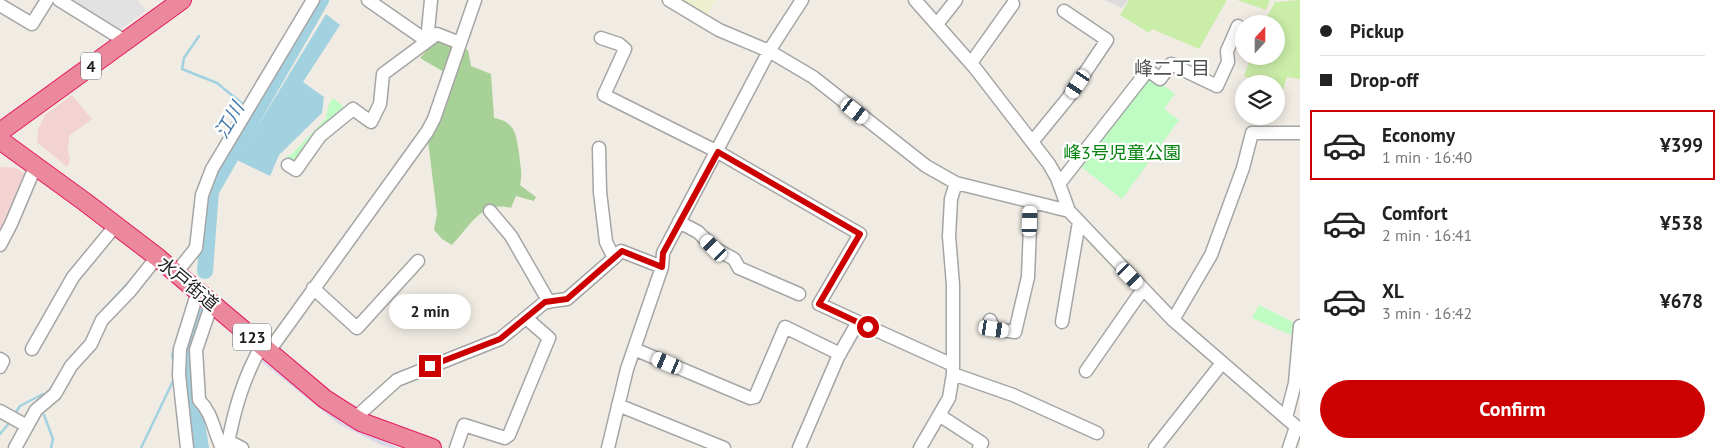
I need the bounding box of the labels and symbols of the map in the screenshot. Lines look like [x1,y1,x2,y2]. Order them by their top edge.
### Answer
north arrow [1235,15,1285,65]
road number: 4 [81,52,101,80]
district label: 峰二丁目 [1134,56,1210,80]
car [1063,67,1092,101]
water label: 江川 [209,96,250,142]
car [838,96,871,126]
park label: 峰3号児童公園 [1063,141,1181,164]
car [1021,206,1038,236]
car [698,232,729,264]
street label: 水戸街道 [153,252,223,316]
car [1114,260,1145,292]
callout: 2 min [389,294,471,328]
route start [857,316,879,338]
car [978,319,1009,339]
road number: 123 [233,324,271,351]
car [650,350,683,376]
route end [419,355,441,377]

